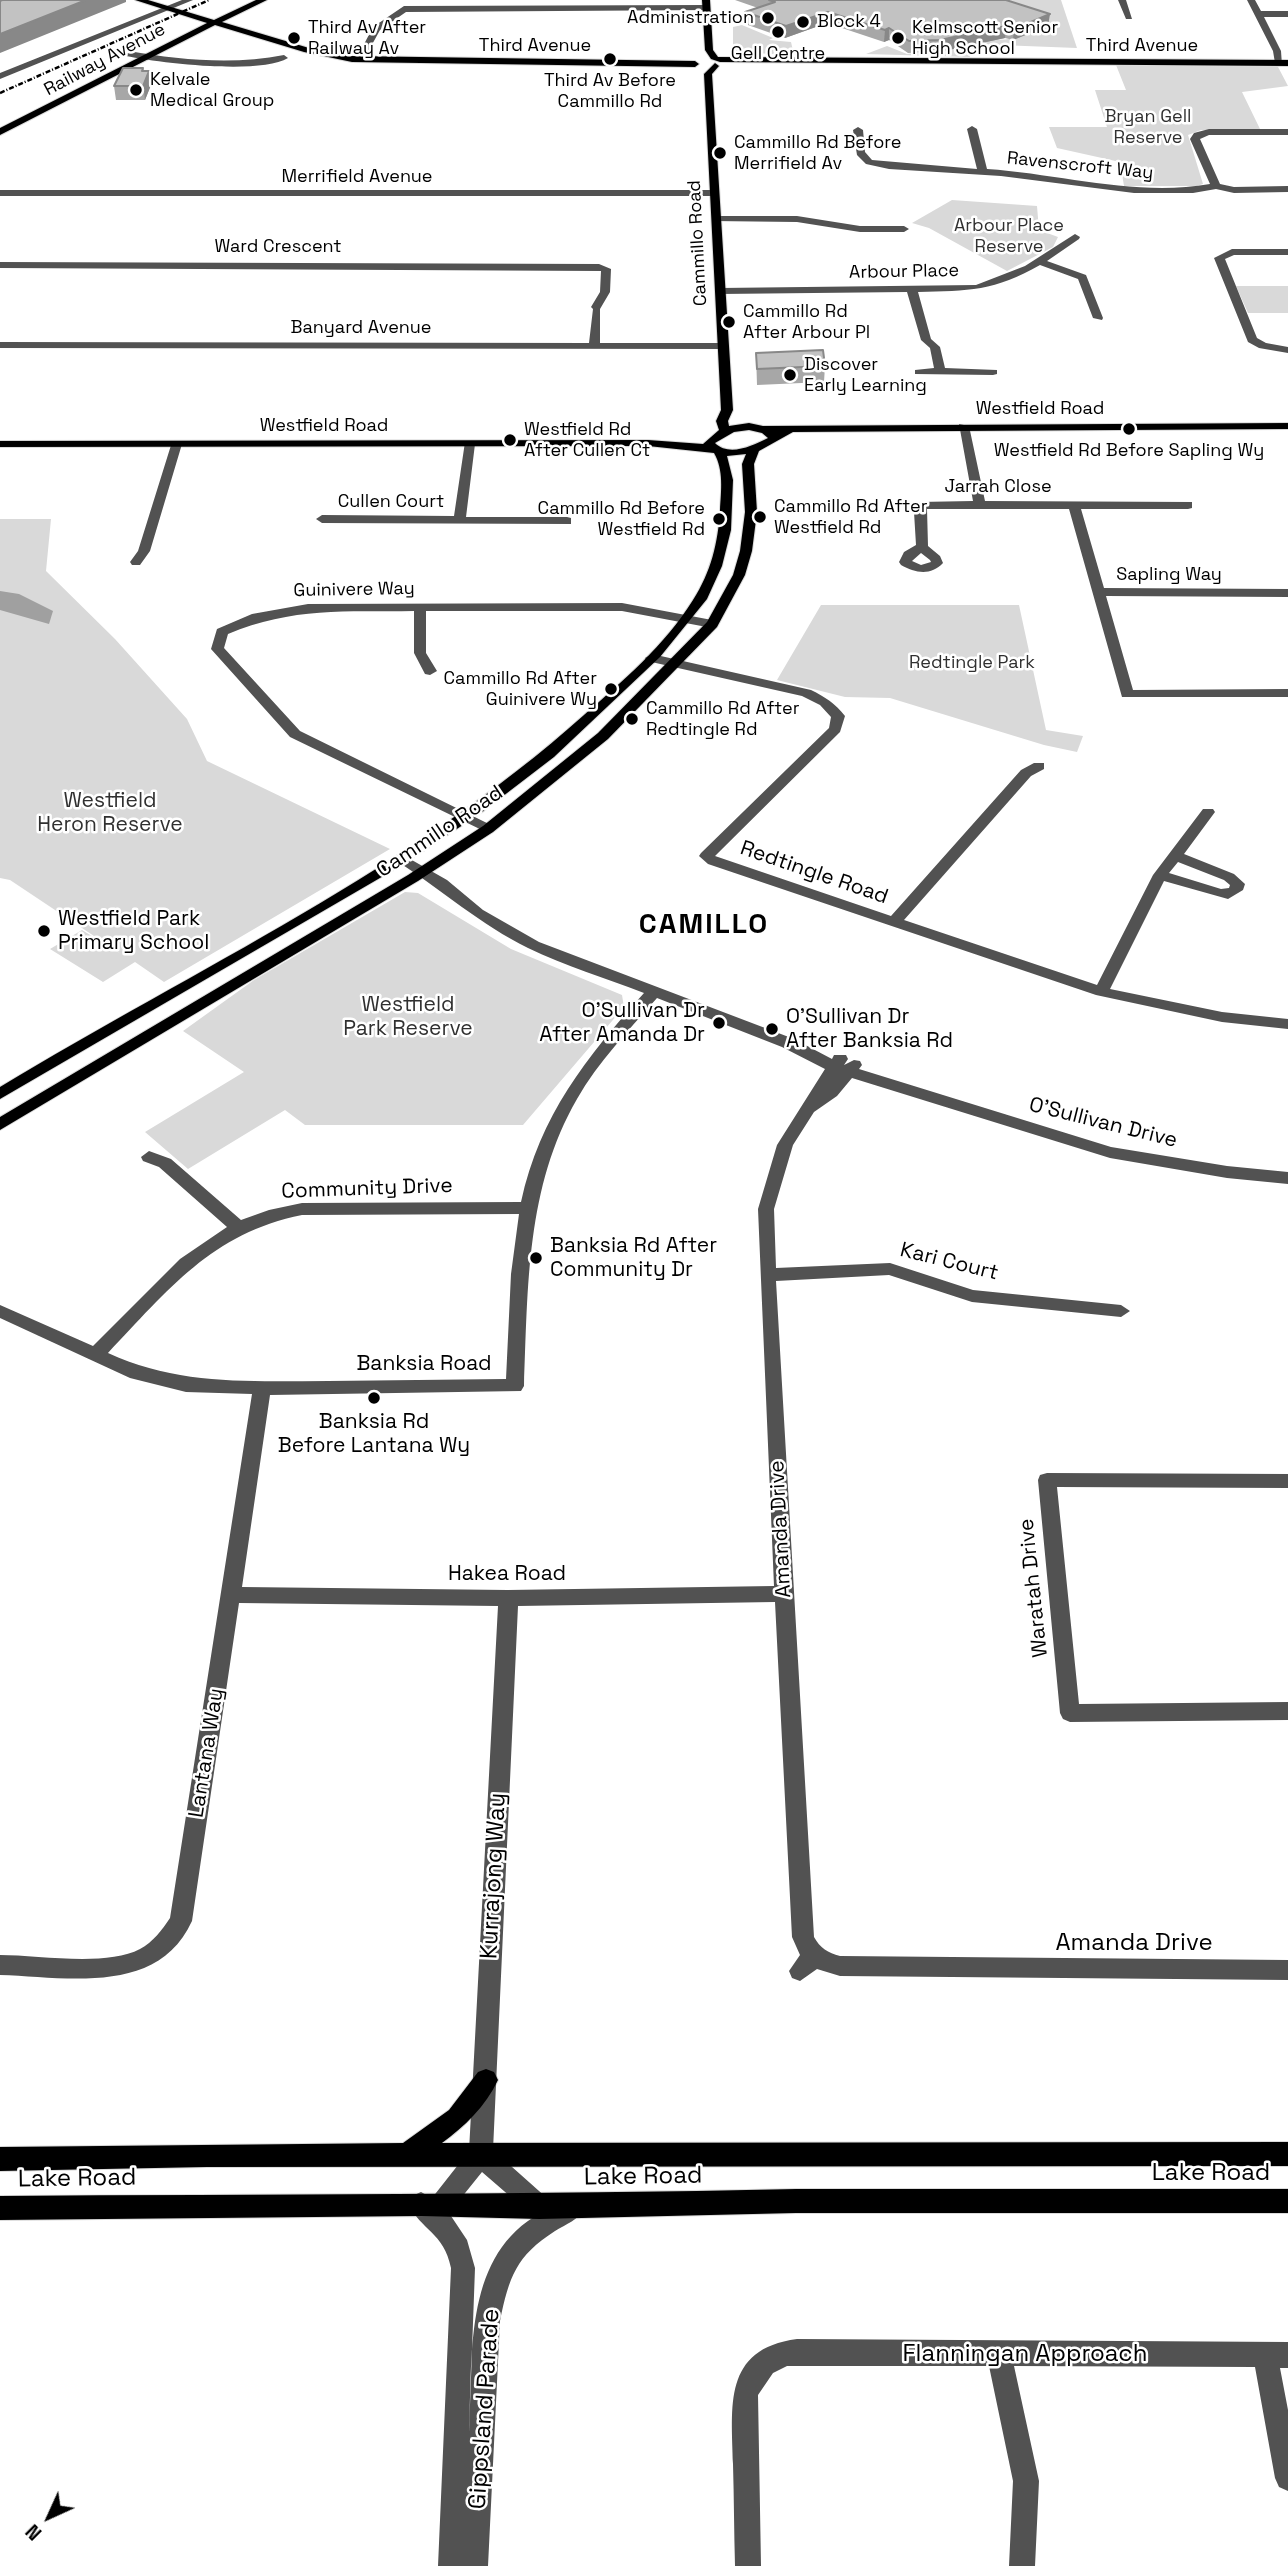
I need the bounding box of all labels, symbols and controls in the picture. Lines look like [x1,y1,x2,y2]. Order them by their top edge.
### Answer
place label: Administration [627,7,754,29]
marker: Administration [760,10,776,26]
place label: Block 4 [817,11,881,33]
marker: Block 4 [795,14,811,30]
place label: Third Av After Railway Av [308,17,426,60]
place label: Kelmscott Senior High School [912,17,1058,60]
street label: Railway Avenue [41,19,169,101]
marker: Gell Centre [770,24,786,40]
marker: Third Av After Railway Av [286,30,302,46]
marker: Kelmscott Senior High School [890,30,906,46]
street label: Third Avenue [479,35,591,57]
street label: Third Avenue [1086,35,1198,57]
place label: Gell Centre [731,43,825,65]
marker: Third Av Before Cammillo Rd [602,51,618,67]
place label: Kelvale Medical Group [150,69,274,112]
place label: Third Av Before Cammillo Rd [544,70,676,112]
marker: Kelvale Medical Group [128,82,144,98]
park label: Bryan Gell Reserve [1104,106,1192,148]
place label: Cammillo Rd Before Merrifield Av [734,132,901,174]
marker: Cammillo Rd Before Merrifield Av [712,145,728,161]
street label: Ravenscroft Way [1006,148,1154,184]
street label: Merrifield Avenue [282,166,432,188]
street label: Cammillo Road [684,180,712,306]
park label: Arbour Place Reserve [954,215,1064,258]
street label: Ward Crescent [214,236,342,258]
street label: Arbour Place [849,260,959,284]
place label: Cammillo Rd After Arbour Pl [743,301,870,344]
marker: Cammillo Rd After Arbour Pl [721,314,737,330]
street label: Banyard Avenue [291,317,431,339]
place label: Discover Early Learning [804,354,927,396]
marker: Discover Early Learning [782,367,798,383]
street label: Westfield Road [976,398,1104,420]
street label: Westfield Road [260,415,388,437]
place label: Westfield Rd After Cullen Ct [524,419,650,462]
marker: Westfield Rd Before Sapling Wy [1121,421,1137,437]
marker: Westfield Rd After Cullen Ct [502,432,518,448]
place label: Westfield Rd Before Sapling Wy [994,440,1264,462]
street label: Jarrah Close [944,476,1052,498]
street label: Cullen Court [338,491,444,513]
place label: Cammillo Rd After Westfield Rd [774,496,927,538]
place label: Cammillo Rd Before Westfield Rd [538,498,705,540]
marker: Cammillo Rd After Westfield Rd [752,509,768,525]
marker: Cammillo Rd Before Westfield Rd [711,511,727,527]
street label: Sapling Way [1116,564,1222,586]
street label: Guinivere Way [293,578,415,602]
park label: Redtingle Park [909,652,1035,674]
place label: Cammillo Rd After Guinivere Wy [444,668,597,710]
marker: Cammillo Rd After Guinivere Wy [603,681,619,697]
place label: Cammillo Rd After Redtingle Rd [646,698,799,740]
marker: Cammillo Rd After Redtingle Rd [624,711,640,727]
street label: Cammillo Road [372,780,508,884]
park label: Westfield Heron Reserve [37,788,183,838]
street label: Redtingle Road [737,836,891,910]
place label: Westfield Park Primary School [58,906,209,956]
district label: CAMILLO [640,908,768,942]
marker: Westfield Park Primary School [36,923,52,939]
park label: Westfield Park Reserve [343,992,473,1042]
place label: O'Sullivan Dr After Amanda Dr [539,998,705,1048]
place label: O'Sullivan Dr After Banksia Rd [786,1004,953,1054]
marker: O'Sullivan Dr After Amanda Dr [711,1015,727,1031]
marker: O'Sullivan Dr After Banksia Rd [764,1021,780,1037]
street label: O'Sullivan Drive [1026,1092,1180,1154]
street label: Community Drive [281,1173,453,1205]
place label: Banksia Rd After Community Dr [550,1233,717,1283]
street label: Kari Court [897,1238,1001,1286]
marker: Banksia Rd After Community Dr [528,1250,544,1266]
street label: Banksia Road [356,1351,492,1377]
marker: Banksia Rd Before Lantana Wy [366,1390,382,1406]
place label: Banksia Rd Before Lantana Wy [278,1409,470,1459]
street label: Amanda Drive [765,1460,797,1598]
street label: Waratah Drive [1014,1517,1054,1659]
street label: Hakea Road [448,1561,566,1587]
street label: Lantana Way [184,1686,230,1820]
street label: Kurrajong Way [475,1792,513,1960]
street label: Amanda Drive [1055,1929,1213,1957]
street label: Lake Road [1152,2159,1270,2187]
street label: Lake Road [584,2162,702,2192]
street label: Lake Road [18,2164,136,2194]
street label: Gippsland Parade [464,2308,506,2510]
street label: Flanningan Approach [903,2340,1147,2368]
north arrow [14,2482,84,2552]
text: N [20,2519,47,2546]

